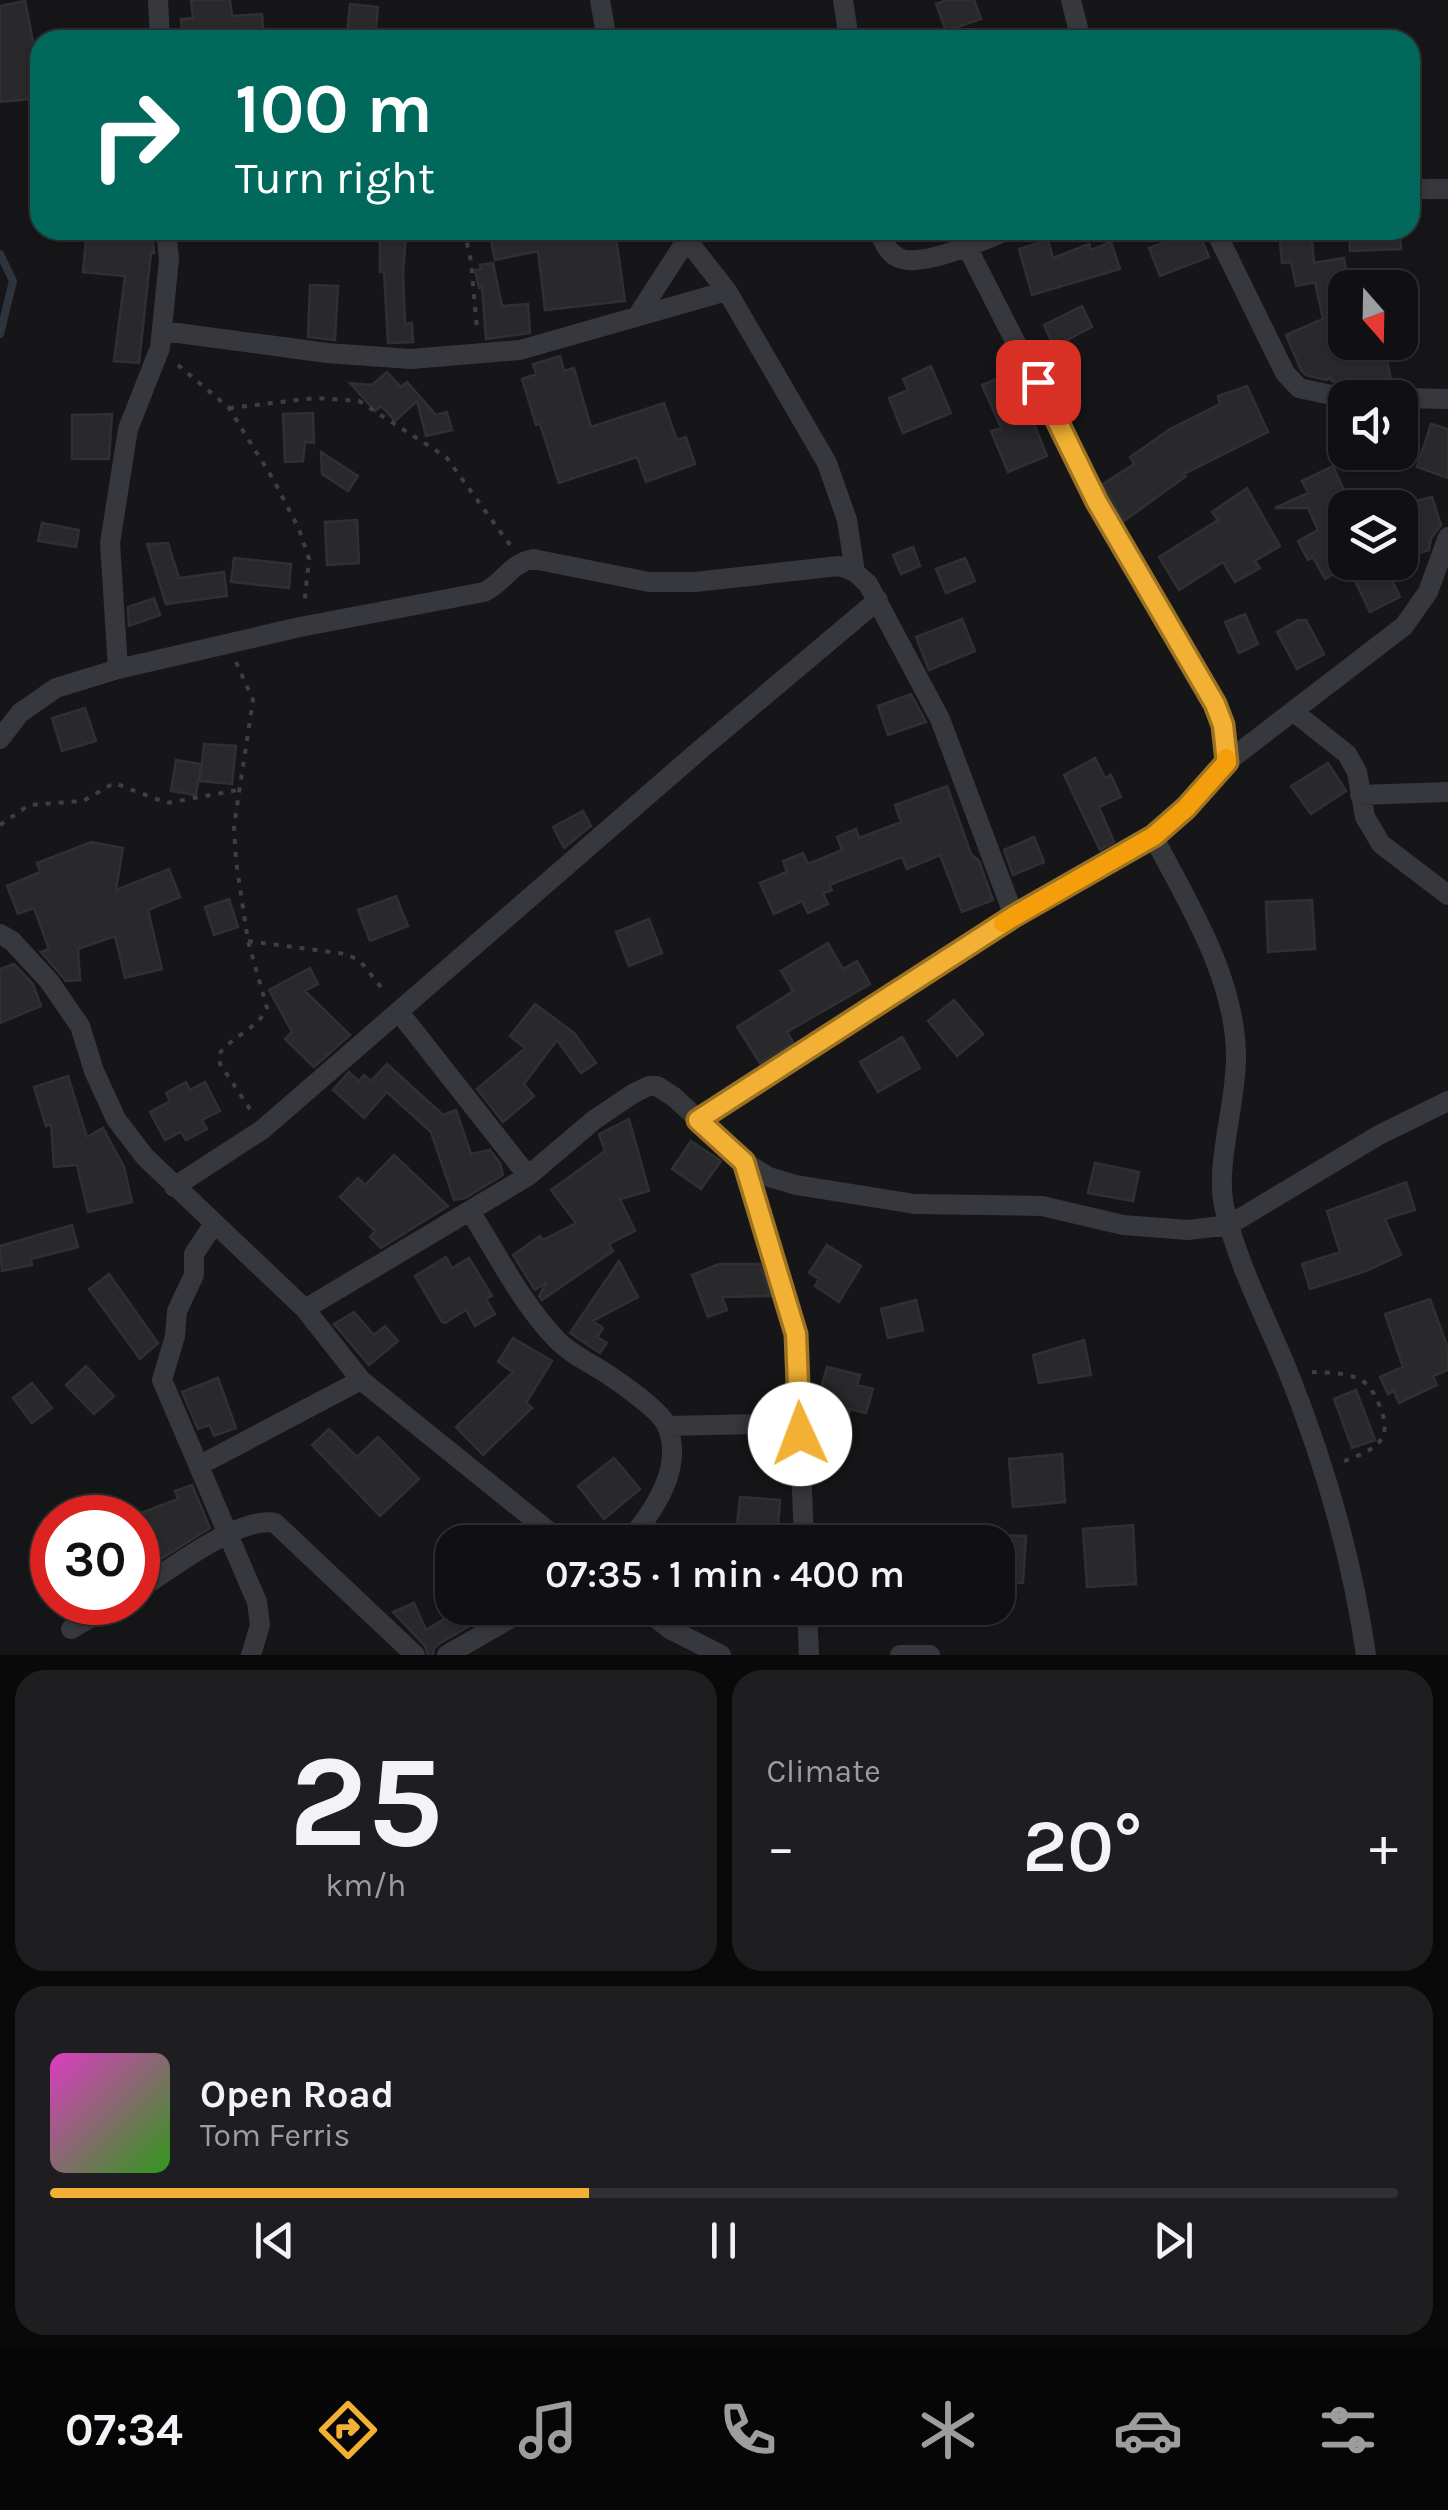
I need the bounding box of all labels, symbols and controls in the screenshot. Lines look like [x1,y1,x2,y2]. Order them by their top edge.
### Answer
text: 100 m [235,68,433,150]
icon: right [70,70,200,200]
text: Turn right [235,152,435,204]
north arrow [1328,270,1418,360]
map controls [1328,270,1418,580]
pin [996,340,1081,425]
icon: arrive [1011,355,1066,410]
button: sound [1328,380,1418,470]
button: layers [1328,490,1418,580]
position arrow [748,1382,852,1486]
speed limit sign: 30 [30,1495,160,1625]
text: 07:35 · 1 min · 400 m [545,1552,905,1597]
text: 25 [289,1726,443,1878]
text: Climate [767,1753,881,1790]
text: 20° [1022,1802,1142,1890]
text: − [767,1815,795,1879]
text: + [1369,1815,1398,1879]
text: km/h [325,1867,406,1904]
text: Open Road [200,2072,394,2117]
text: Tom Ferris [200,2117,350,2154]
icon: previous [247,2213,302,2268]
icon: pause [696,2213,751,2268]
icon: next [1146,2213,1201,2268]
icon: directions [313,2395,383,2465]
icon: music [513,2395,583,2465]
icon: phone [713,2395,783,2465]
icon: climate [913,2395,983,2465]
icon: car [1113,2395,1183,2465]
icon: filters [1313,2395,1383,2465]
text: 07:34 [65,2404,183,2456]

